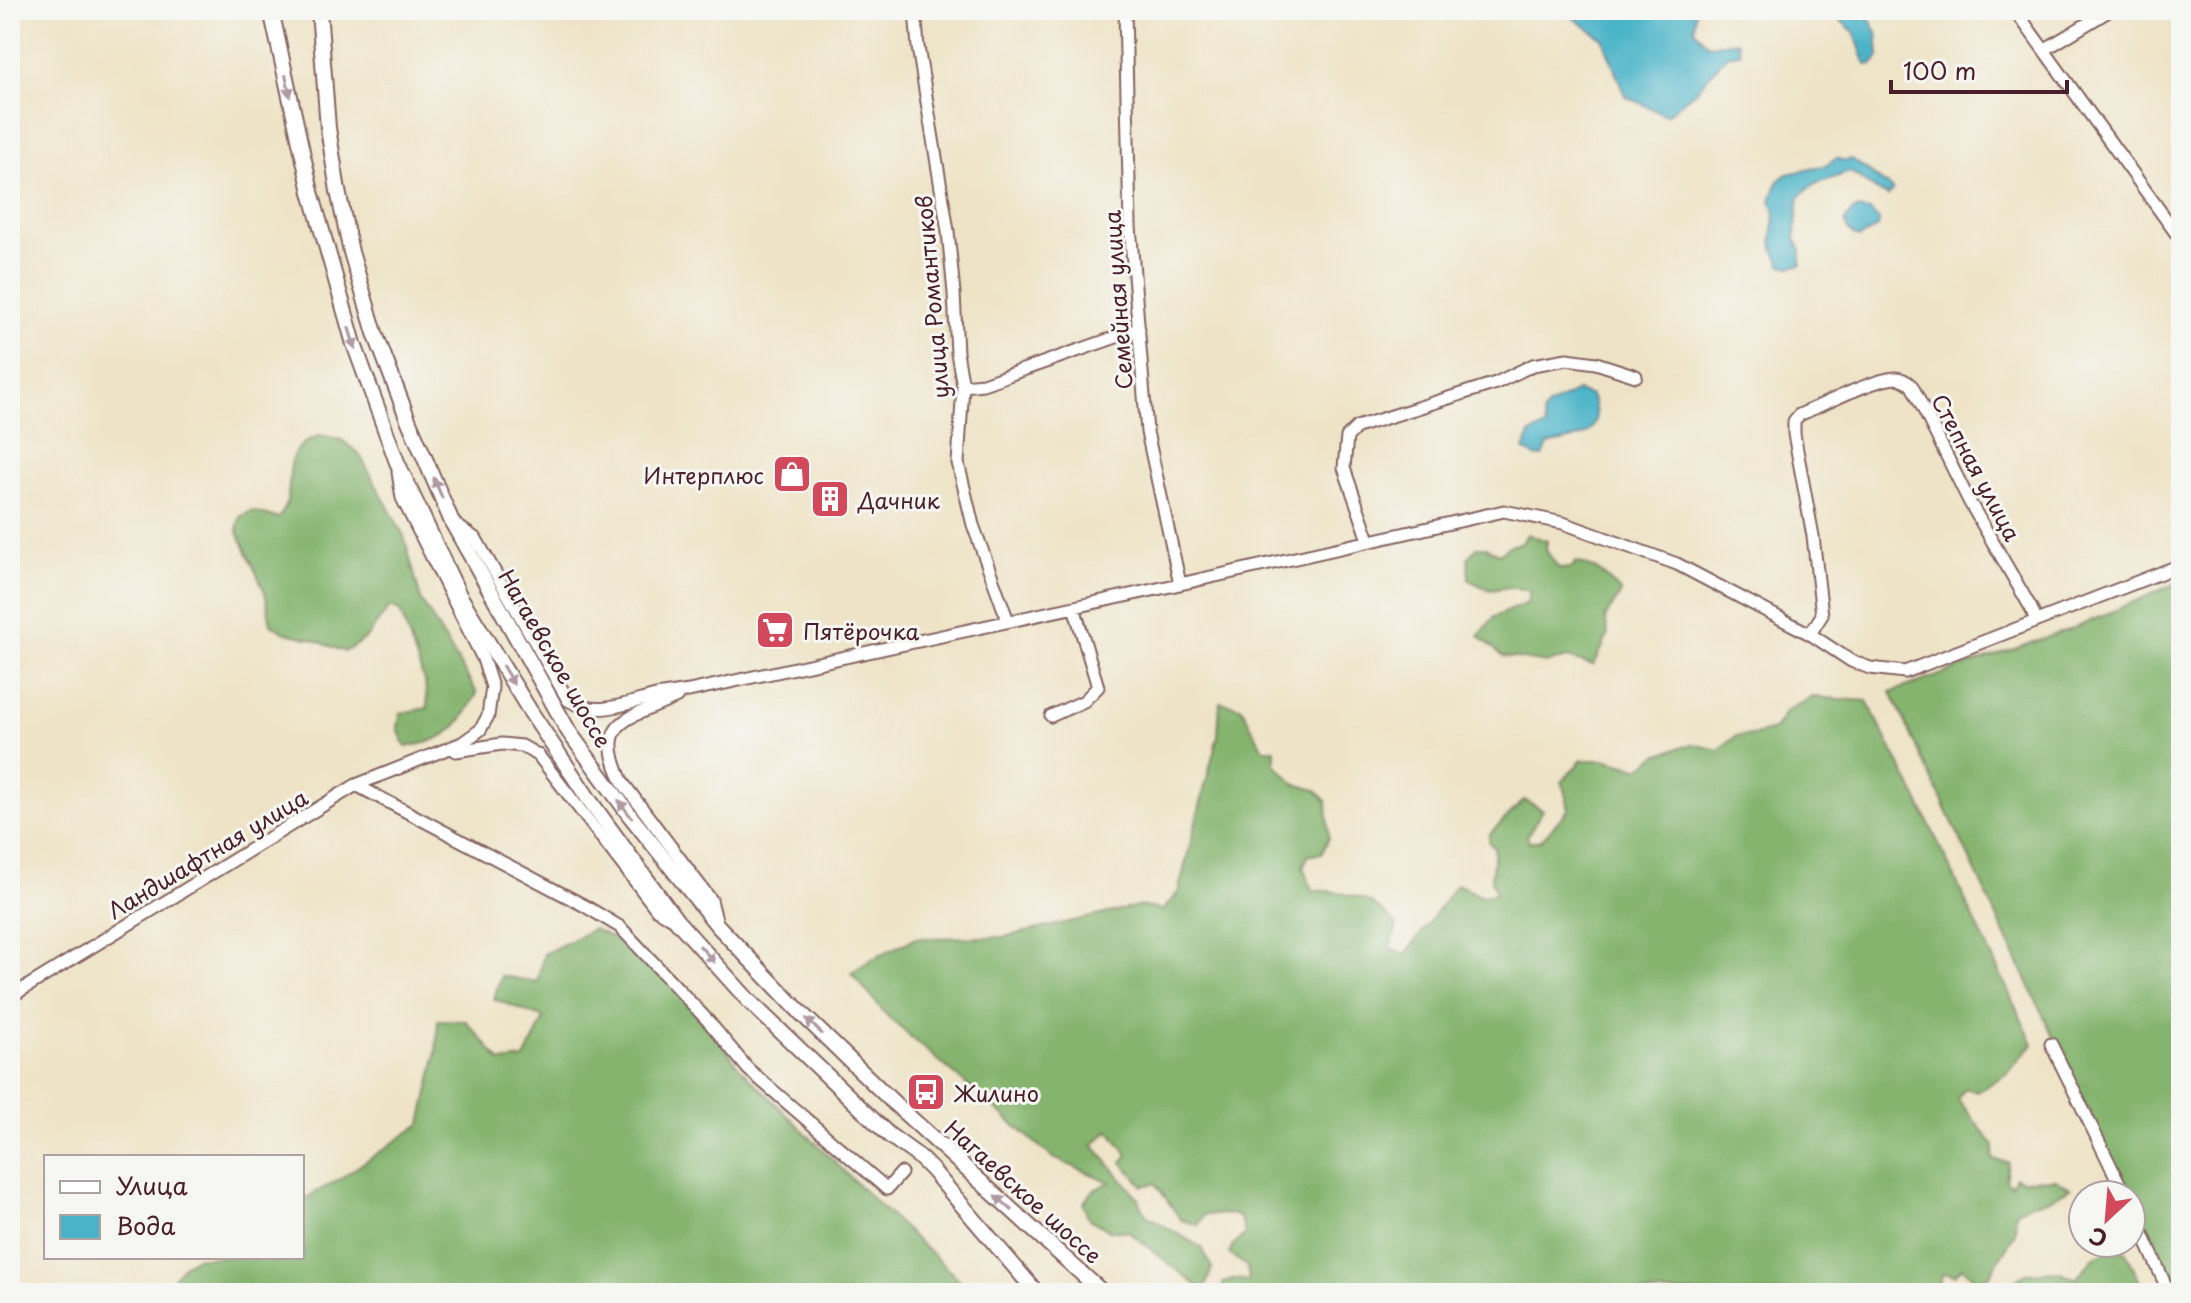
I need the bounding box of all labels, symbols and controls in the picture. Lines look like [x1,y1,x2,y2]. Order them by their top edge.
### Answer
scale bar [1891,44,2067,94]
text: 100 m [1903,52,1976,88]
one-way arrow [282,74,295,99]
street label: улица Романтиков [906,194,956,400]
street label: Семейная улица [1094,209,1140,391]
one-way arrow [346,326,359,350]
street label: Степная улица [1924,387,2030,547]
shop icon: Интерплюс [771,453,813,495]
place label: Интерплюс [644,458,764,491]
one-way arrow [431,476,444,500]
building icon: Дачник [809,478,851,520]
place label: Дачник [857,483,941,516]
street label: Нагаевское шоссе [491,563,621,753]
supermarket icon: Пятёрочка [754,609,796,651]
place label: Пятёрочка [803,614,920,647]
one-way arrow [500,663,515,686]
street label: Ландшафтная улица [100,780,314,926]
one-way arrow [618,798,633,819]
one-way arrow [698,944,715,964]
one-way arrow [805,1017,824,1035]
bus stop icon: Жилино [905,1071,947,1113]
place label: Жилино [953,1076,1039,1109]
street label: Нагаевское шоссе [938,1111,1110,1271]
legend [44,1155,304,1259]
text: Улица [116,1167,188,1203]
north arrow [2067,1179,2147,1259]
one-way arrow [994,1195,1013,1213]
text: Вода [116,1207,175,1243]
text: С [2083,1220,2112,1257]

